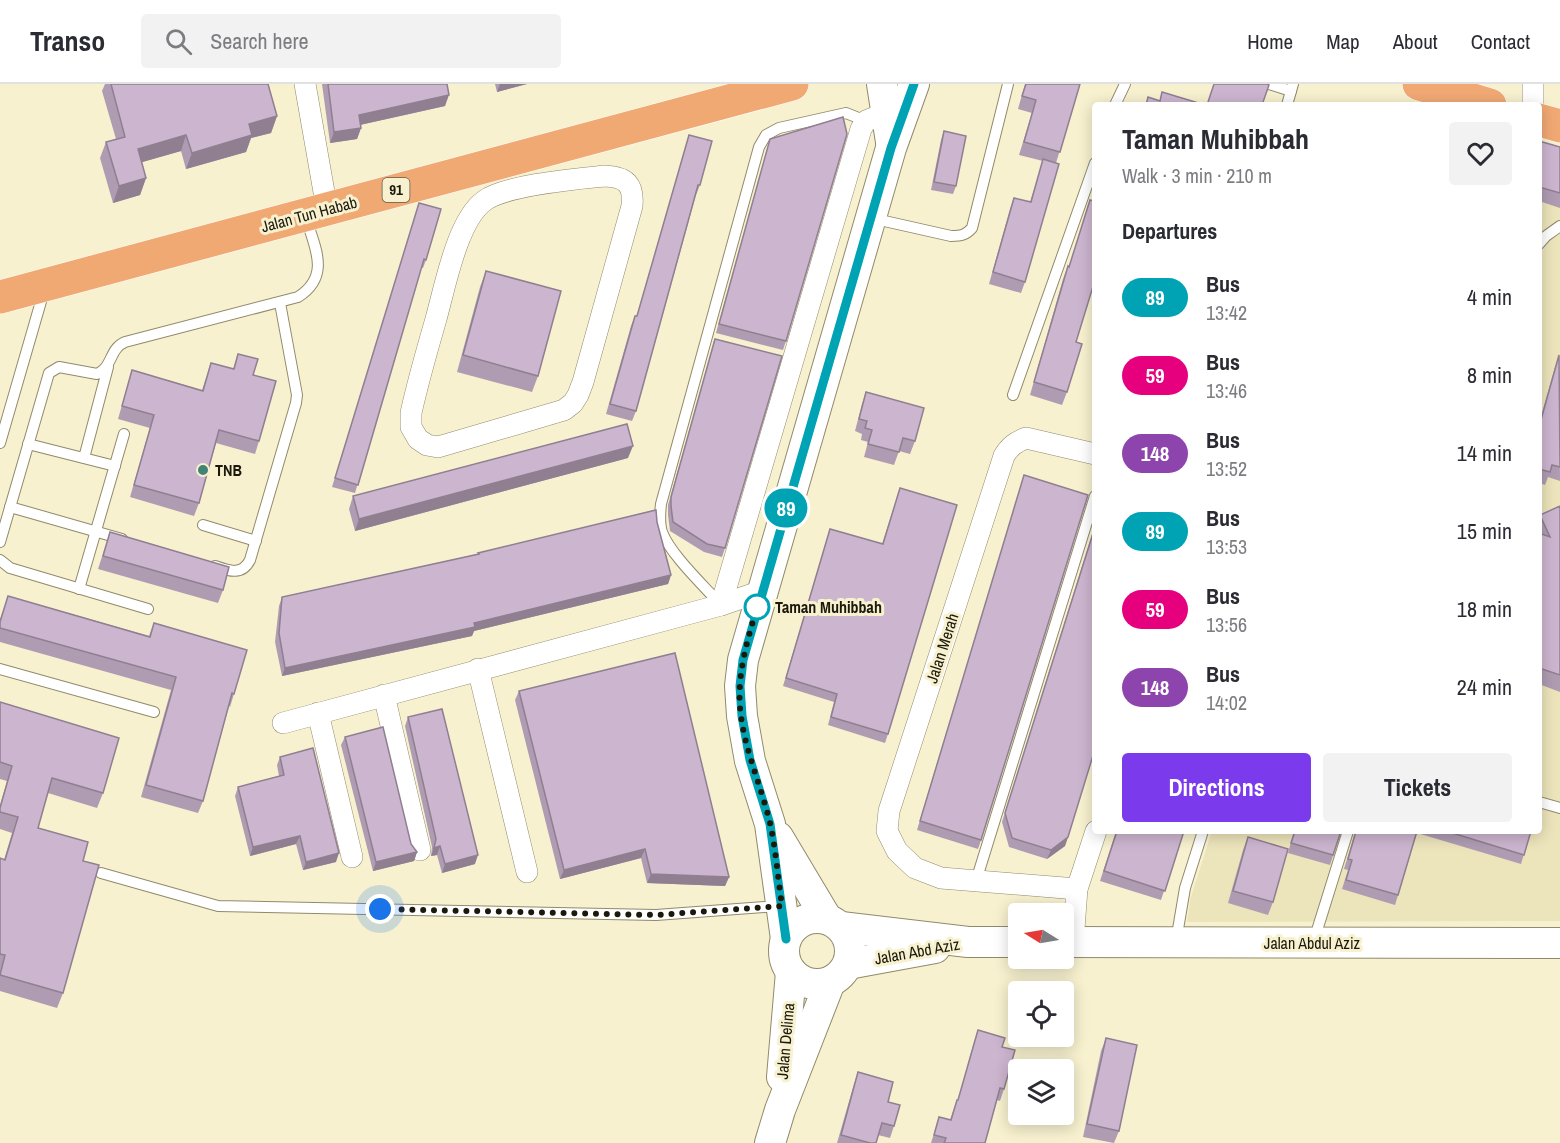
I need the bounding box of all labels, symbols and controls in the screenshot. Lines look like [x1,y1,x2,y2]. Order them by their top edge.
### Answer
search box [141,14,561,68]
text: Transo [30,22,105,60]
icon: search [162,25,195,58]
text: Search here [210,26,309,56]
text: Home [1247,27,1293,56]
text: Map [1326,27,1360,56]
text: About [1393,27,1438,56]
text: Contact [1471,27,1530,56]
text: Taman Muhibbah [1122,120,1309,158]
button: heart [1449,122,1512,185]
text: Walk · 3 min · 210 m [1122,162,1272,189]
road number: 91 [382,178,410,202]
street label: Jalan Tun Habab [259,191,359,237]
text: Departures [1122,216,1217,246]
text: Bus [1206,269,1240,299]
text: 4 min [1467,282,1512,312]
text: 89 [1145,283,1165,312]
text: 13:42 [1206,299,1247,326]
text: Bus [1206,347,1240,377]
text: 8 min [1467,360,1512,390]
text: 59 [1145,361,1165,390]
text: 13:46 [1206,377,1247,404]
text: Bus [1206,425,1240,455]
text: 14 min [1457,438,1512,468]
text: 148 [1141,439,1169,468]
text: 13:52 [1206,455,1247,482]
place label: TNB [215,459,242,481]
marker: TNB [196,463,210,477]
line badge: 89 [759,488,813,528]
text: 89 [776,494,796,523]
text: Bus [1206,503,1240,533]
text: 15 min [1457,516,1512,546]
text: 89 [1145,517,1165,546]
text: 13:53 [1206,533,1247,560]
text: Bus [1206,581,1240,611]
marker: Taman Muhibbah [744,594,770,620]
text: 18 min [1457,594,1512,624]
text: 59 [1145,595,1165,624]
place label: Taman Muhibbah [775,596,882,618]
street label: Jalan Merah [920,610,964,686]
text: 13:56 [1206,611,1247,638]
text: Bus [1206,659,1240,689]
text: 24 min [1457,672,1512,702]
text: 148 [1141,673,1169,702]
text: 14:02 [1206,689,1247,716]
button: Directions [1122,753,1311,822]
button: Tickets [1323,753,1512,822]
your location [365,894,395,924]
north arrow [1008,903,1074,969]
map controls [1008,903,1074,1125]
street label: Jalan Abdul Aziz [1264,932,1361,954]
street label: Jalan Abd Aziz [873,933,962,969]
button: locate [1008,981,1074,1047]
street label: Jalan Delima [771,1001,799,1080]
button: layers [1008,1059,1074,1125]

